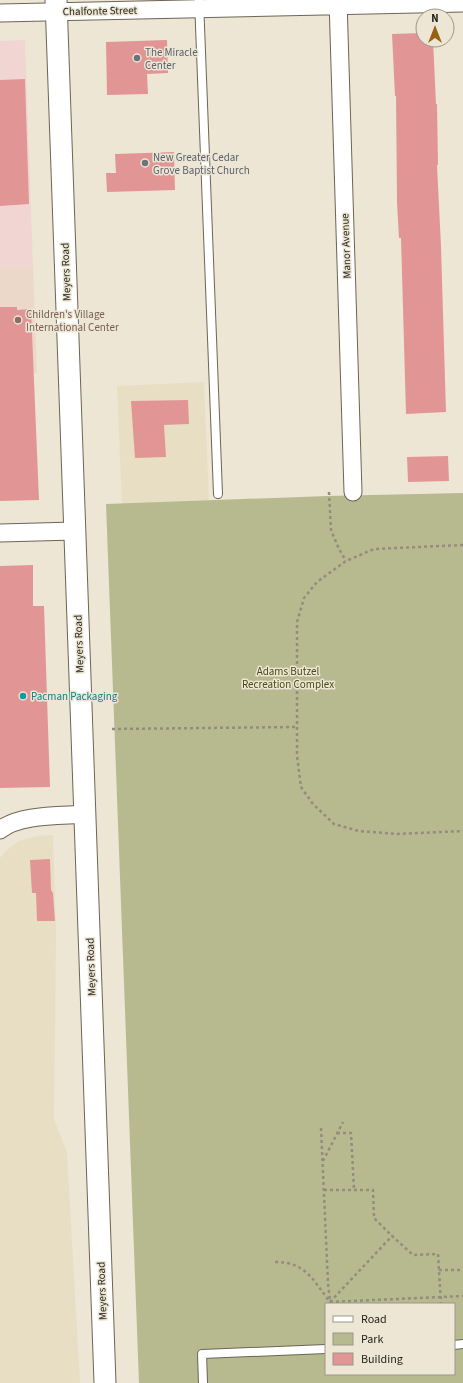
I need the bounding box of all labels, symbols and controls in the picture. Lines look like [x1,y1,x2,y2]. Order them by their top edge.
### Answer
street label: Chalfonte Street [63,3,138,19]
north arrow [415,8,455,48]
text: N [431,11,439,26]
place label: The Miracle Center [145,45,198,73]
marker: The Miracle Center [132,53,142,63]
place label: New Greater Cedar Grove Baptist Church [153,150,250,178]
marker: New Greater Cedar Grove Baptist Church [140,158,150,168]
street label: Manor Avenue [337,213,355,279]
street label: Meyers Road [57,243,75,301]
place label: Children's Village International Center [26,307,119,335]
marker: Children's Village International Center [13,315,23,325]
street label: Meyers Road [70,615,88,673]
park label: Adams Butzel Recreation Complex [242,664,334,692]
place label: Pacman Packaging [31,689,118,704]
marker: Pacman Packaging [18,691,28,701]
street label: Meyers Road [82,938,100,996]
street label: Meyers Road [93,1262,111,1320]
legend [325,1303,455,1375]
text: Road [361,1311,387,1328]
text: Park [361,1331,383,1348]
text: Building [361,1351,403,1368]

